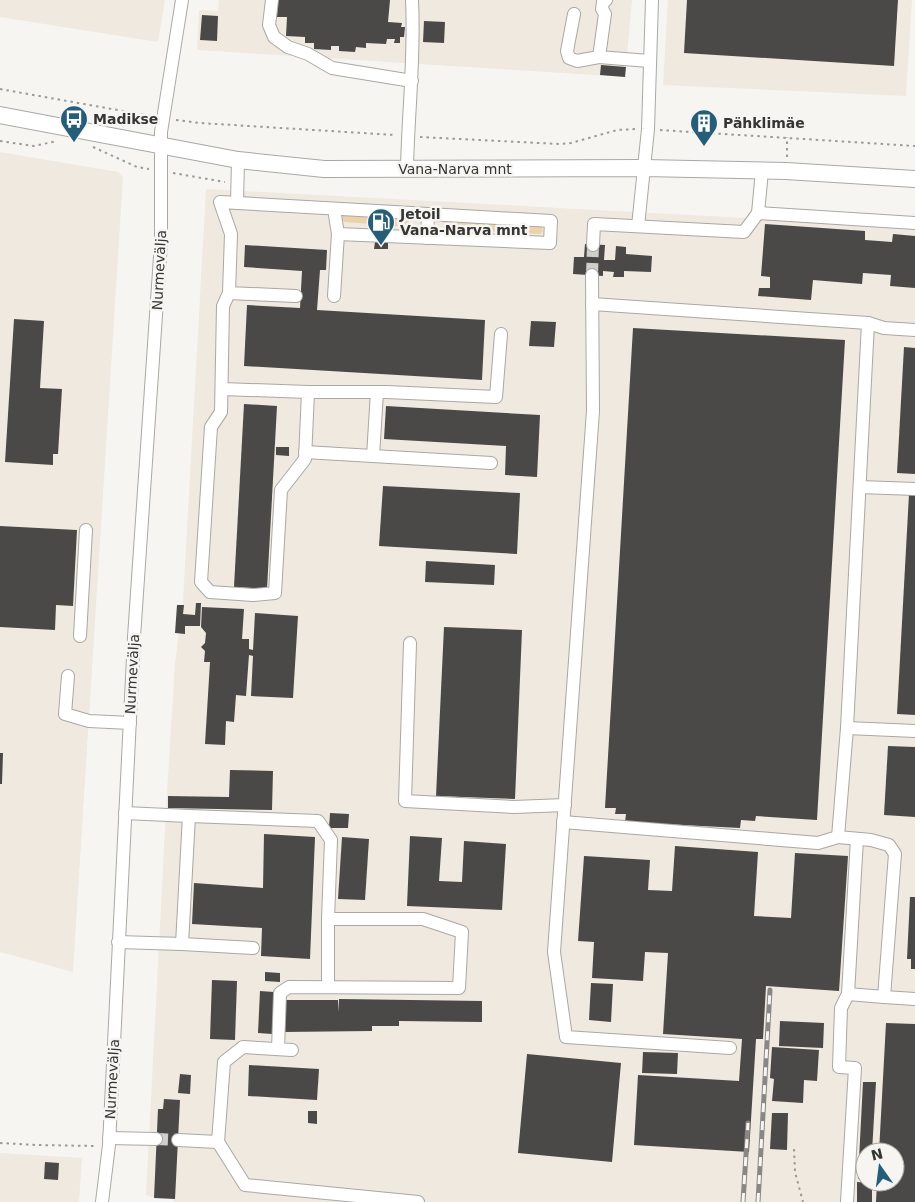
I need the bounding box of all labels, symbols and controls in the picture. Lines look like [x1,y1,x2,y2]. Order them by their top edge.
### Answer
bus stop icon: Madikse [59,104,89,143]
building icon: Pähklimäe [689,108,719,147]
place label: Madikse [93,111,158,127]
place label: Pähklimäe [723,115,805,131]
street label: Vana-Narva mnt [398,161,512,177]
place label: Jetoil Vana-Narva mnt [399,206,528,238]
fuel station icon: Jetoil Vana-Narva mnt [366,207,396,246]
street label: Nurmevälja [149,229,169,311]
street label: Nurmevälja [122,633,142,715]
street label: Nurmevälja [102,1038,122,1120]
north arrow [855,1142,905,1192]
text: N [869,1145,884,1164]

